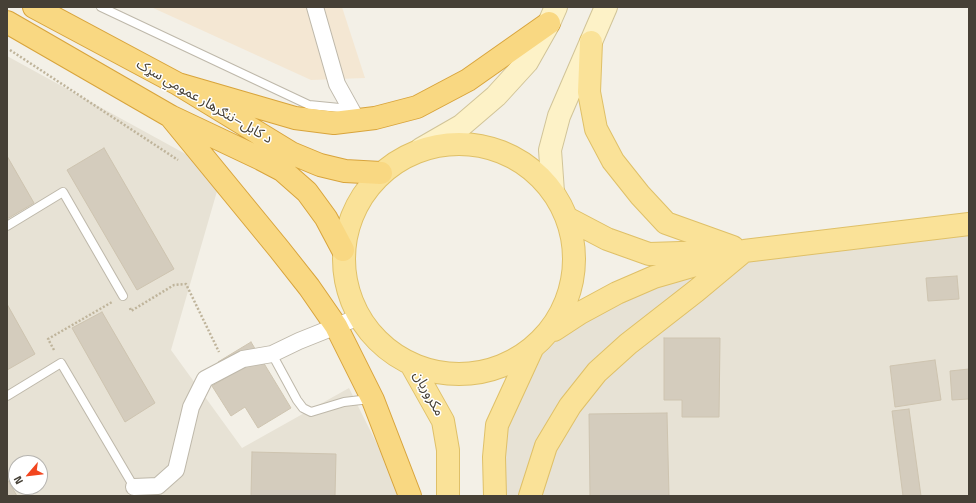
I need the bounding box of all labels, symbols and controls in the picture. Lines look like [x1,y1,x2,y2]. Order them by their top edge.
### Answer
street label: د کابل–ننګرهار عمومي سړک [133,56,275,148]
street label: مکروریان [409,369,447,419]
north arrow [8,455,48,495]
text: N [9,473,27,487]

